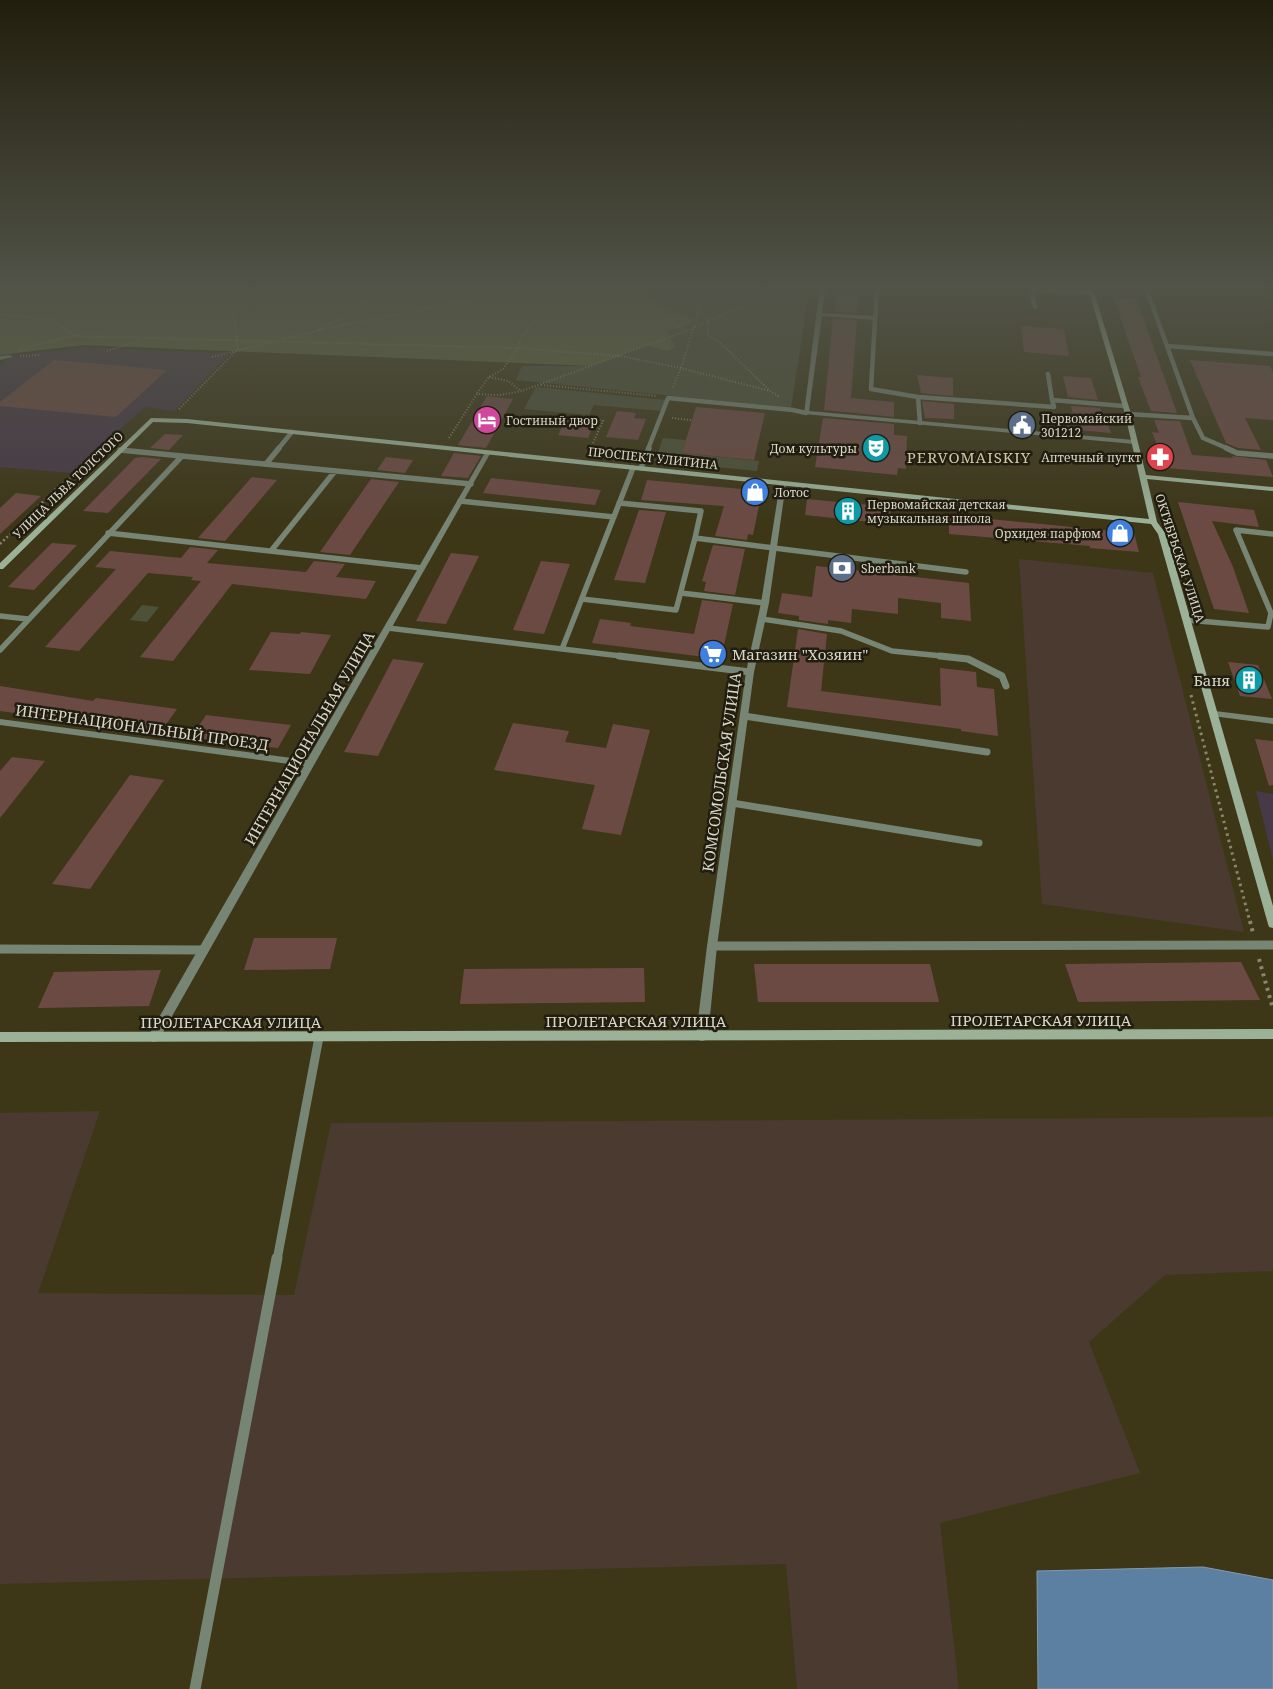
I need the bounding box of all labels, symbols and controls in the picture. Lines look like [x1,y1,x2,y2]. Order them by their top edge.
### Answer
hotel icon: Гостиный двор [472,405,502,435]
public building icon: Первомайский 301212 [1007,410,1037,440]
place label: Первомайский 301212 [1041,410,1132,441]
place label: Гостиный двор [506,412,598,429]
street label: УЛИЦА ЛЬВА ТОЛСТОГО [9,428,127,542]
theatre icon: Дом культуры [861,433,891,463]
place label: Дом культуры [770,440,857,457]
pharmacy icon: Аптечный пугкт [1145,442,1175,472]
street label: ПРОСПЕКТ УЛИТИНА [587,443,719,473]
district label: PERVOMAISKIY [907,447,1031,467]
place label: Аптечный пугкт [1041,449,1142,466]
shop icon: Лотос [740,477,770,507]
place label: Лотос [774,484,809,501]
street label: ОКТЯБРЬСКАЯ УЛИЦА [1151,491,1209,625]
building icon: Первомайская детская музыкальная школа [833,496,863,526]
place label: Первомайская детская музыкальная школа [867,496,1006,527]
shop icon: Орхидея парфюм [1105,518,1135,548]
place label: Орхидея парфюм [995,525,1101,542]
bank icon: Sberbank [827,553,857,583]
place label: Sberbank [861,560,917,577]
street label: ИНТЕРНАЦИОНАЛЬНАЯ УЛИЦА [239,627,379,849]
supermarket icon: Магазин "Хозяин" [698,639,728,669]
place label: Магазин "Хозяин" [732,644,868,664]
building icon: Баня [1234,665,1264,695]
place label: Баня [1193,670,1230,690]
street label: КОМСОМОЛЬСКАЯ УЛИЦА [697,671,745,873]
street label: ИНТЕРНАЦИОНАЛЬНЫЙ ПРОЕЗД [14,699,270,755]
street label: ПРОЛЕТАРСКАЯ УЛИЦА [951,1010,1132,1030]
street label: ПРОЛЕТАРСКАЯ УЛИЦА [546,1011,727,1031]
street label: ПРОЛЕТАРСКАЯ УЛИЦА [141,1012,322,1032]

